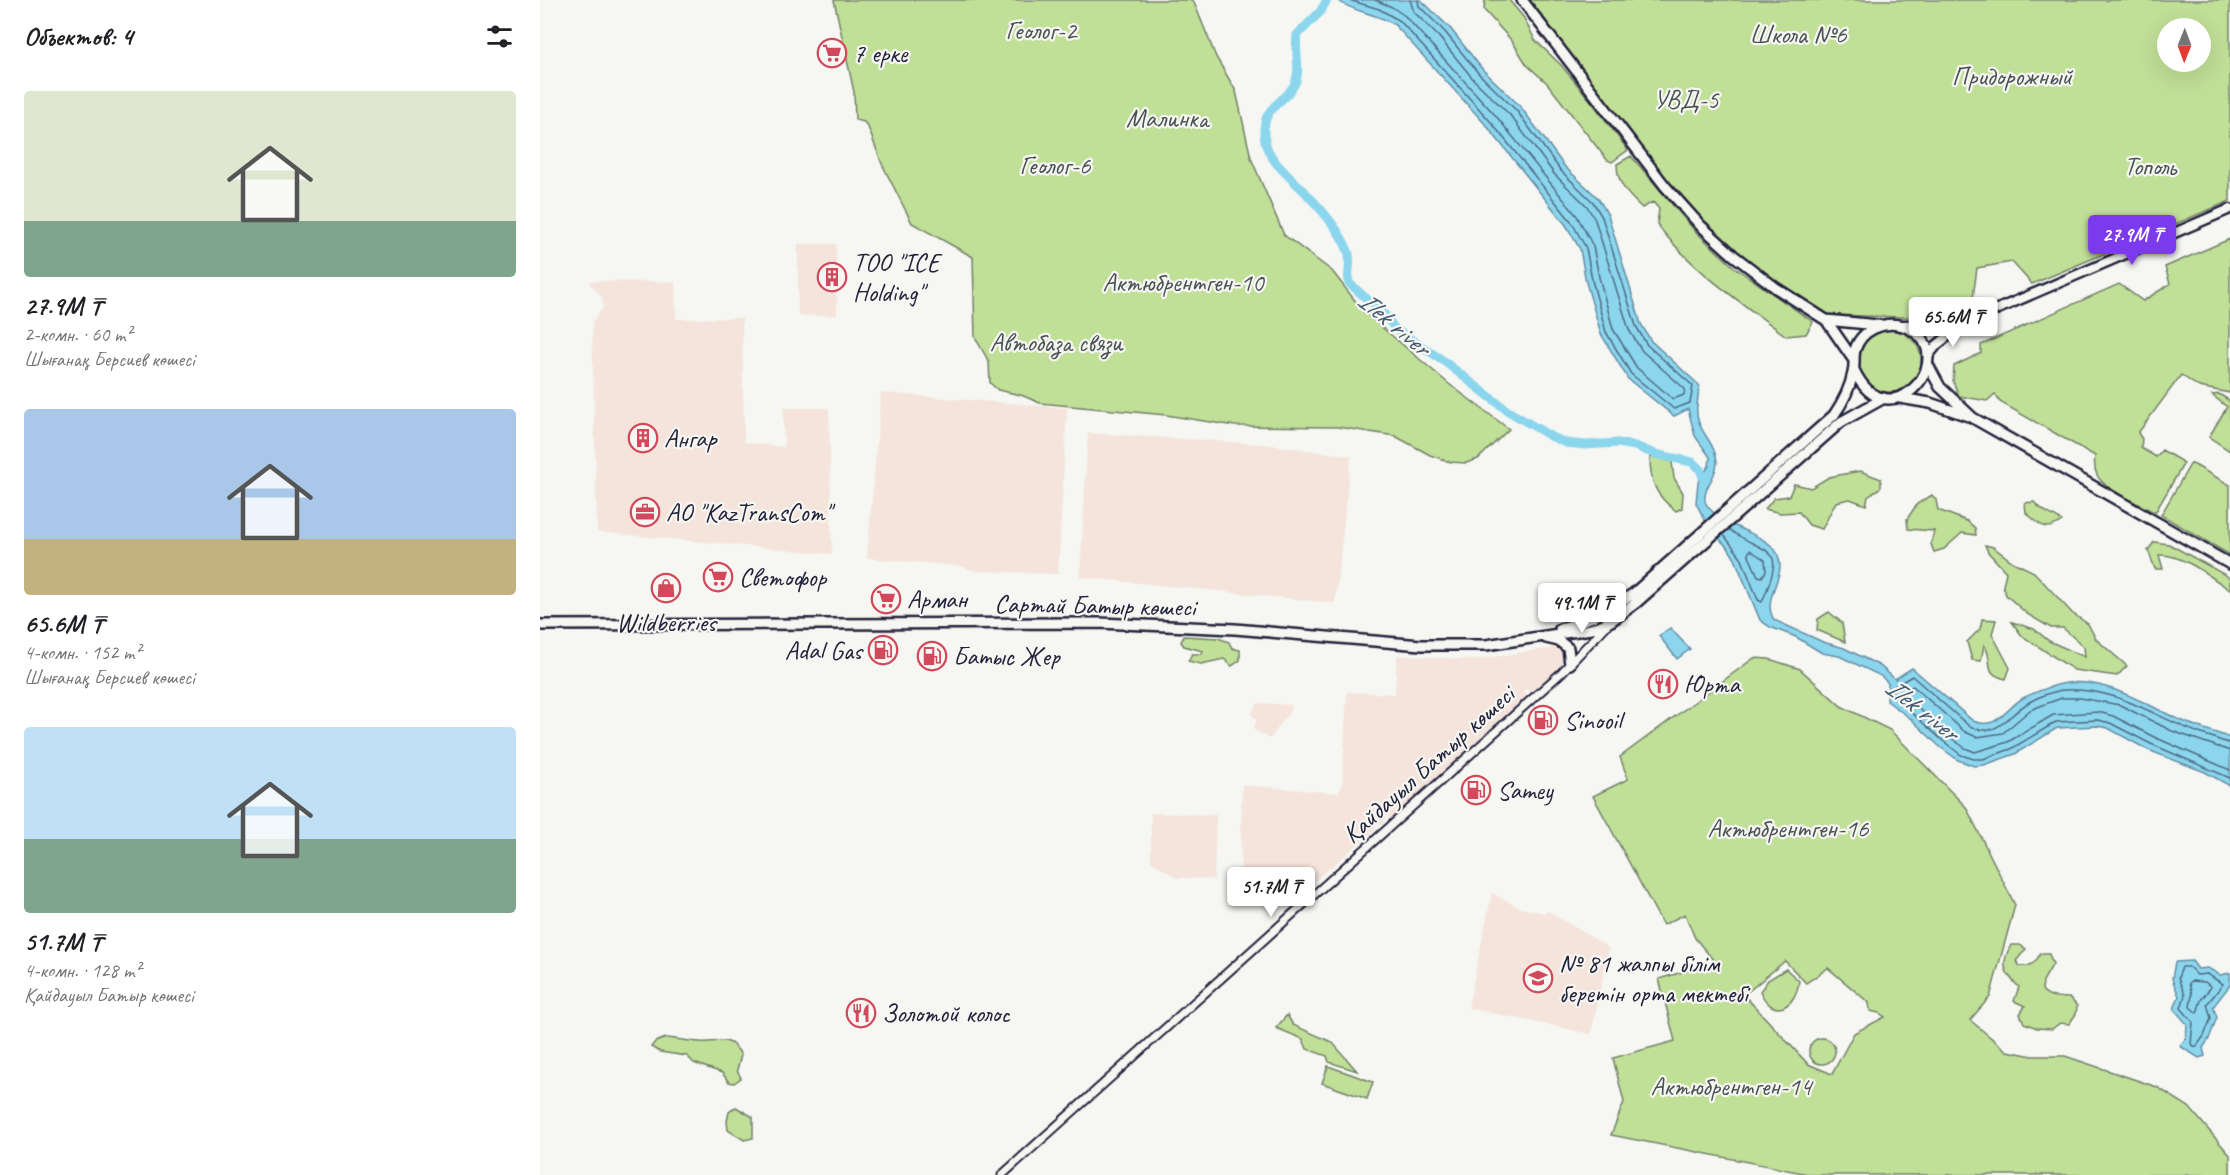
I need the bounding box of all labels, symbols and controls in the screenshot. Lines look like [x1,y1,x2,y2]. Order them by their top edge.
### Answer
park label: Геолог-2 [1006,14,1079,47]
park label: Школа №6 [1750,18,1848,51]
north arrow [2157,18,2211,72]
map controls [2157,18,2211,72]
text: Объектов: 4 [24,20,133,53]
icon: filters [483,20,516,53]
supermarket icon: 7 ерке [816,37,848,69]
place label: 7 ерке [853,37,909,70]
park label: Придорожный [1952,60,2074,93]
park label: УВД-5 [1654,83,1720,116]
park label: Малинка [1126,102,1210,135]
icon: home [216,130,324,238]
park label: Геолог-6 [1020,149,1092,182]
park label: Тополь [2124,150,2178,183]
pin: 27.9M ₸ [2077,215,2187,266]
text: 27.9M ₸ [2102,222,2162,247]
place label: ТОО "ICE Holding" [853,246,943,309]
building icon: ТОО "ICE Holding" [816,261,848,293]
park label: Актюбрентген-10 [1103,266,1266,299]
water label: Ilek river [1351,283,1440,366]
text: 27.9M ₸ [24,289,102,322]
pin: 65.6M ₸ [1898,297,2008,348]
text: 65.6M ₸ [1923,304,1983,329]
text: 2-комн. · 60 m² [24,322,132,347]
park label: Автобаза связи [990,326,1124,360]
text: Шығанақ Берсиев көшесі [24,347,195,372]
building icon: Ангар [627,422,659,454]
place label: Ангар [664,422,718,455]
icon: home [216,448,324,556]
office icon: АО "KazTransCom" [629,496,661,528]
place label: АО "KazTransCom" [666,496,835,529]
supermarket icon: Светофор [702,561,734,593]
place label: Светофор [739,561,827,594]
shop icon: Wildberries [650,572,682,604]
supermarket icon: Арман [870,583,902,615]
place label: Арман [907,583,969,616]
pin: 49.1M ₸ [1527,583,1637,634]
street label: Сартай Батыр көшесі [994,587,1199,624]
text: 49.1M ₸ [1552,590,1612,615]
place label: Wildberries [616,606,718,639]
text: 65.6M ₸ [24,607,103,640]
place label: Adal Gas [785,634,864,667]
fuel station icon: Adal Gas [867,634,899,666]
text: 4-комн. · 152 m² [24,640,141,665]
fuel station icon: Батыс Жер [916,640,948,672]
place label: Батыс Жер [953,640,1062,673]
text: Шығанақ Берсиев көшесі [24,665,195,690]
restaurant icon: Юрта [1647,668,1679,700]
place label: Юрта [1684,668,1741,701]
water label: Ilek river [1879,670,1969,751]
street label: Қайдауыл Батыр көшесі [1335,676,1524,850]
fuel station icon: Sinooil [1527,704,1559,736]
place label: Sinooil [1564,704,1626,737]
icon: home [216,766,324,874]
fuel station icon: Samey [1460,774,1492,806]
place label: Samey [1497,774,1555,807]
park label: Актюбрентген-16 [1708,812,1870,845]
pin: 51.7M ₸ [1216,867,1326,918]
text: 51.7M ₸ [1241,874,1301,899]
text: 51.7M ₸ [24,925,102,958]
place label: № 81 жалпы білім беретін орта мектебі [1559,947,1751,1010]
text: 4-комн. · 128 m² [24,958,141,983]
school or university icon: № 81 жалпы білім беретін орта мектебі [1522,962,1554,994]
text: Қайдауыл Батыр көшесі [24,983,194,1008]
restaurant icon: Золотой колос [845,997,877,1029]
place label: Золотой колос [882,997,1011,1030]
park label: Актюбрентген-14 [1651,1070,1814,1103]

